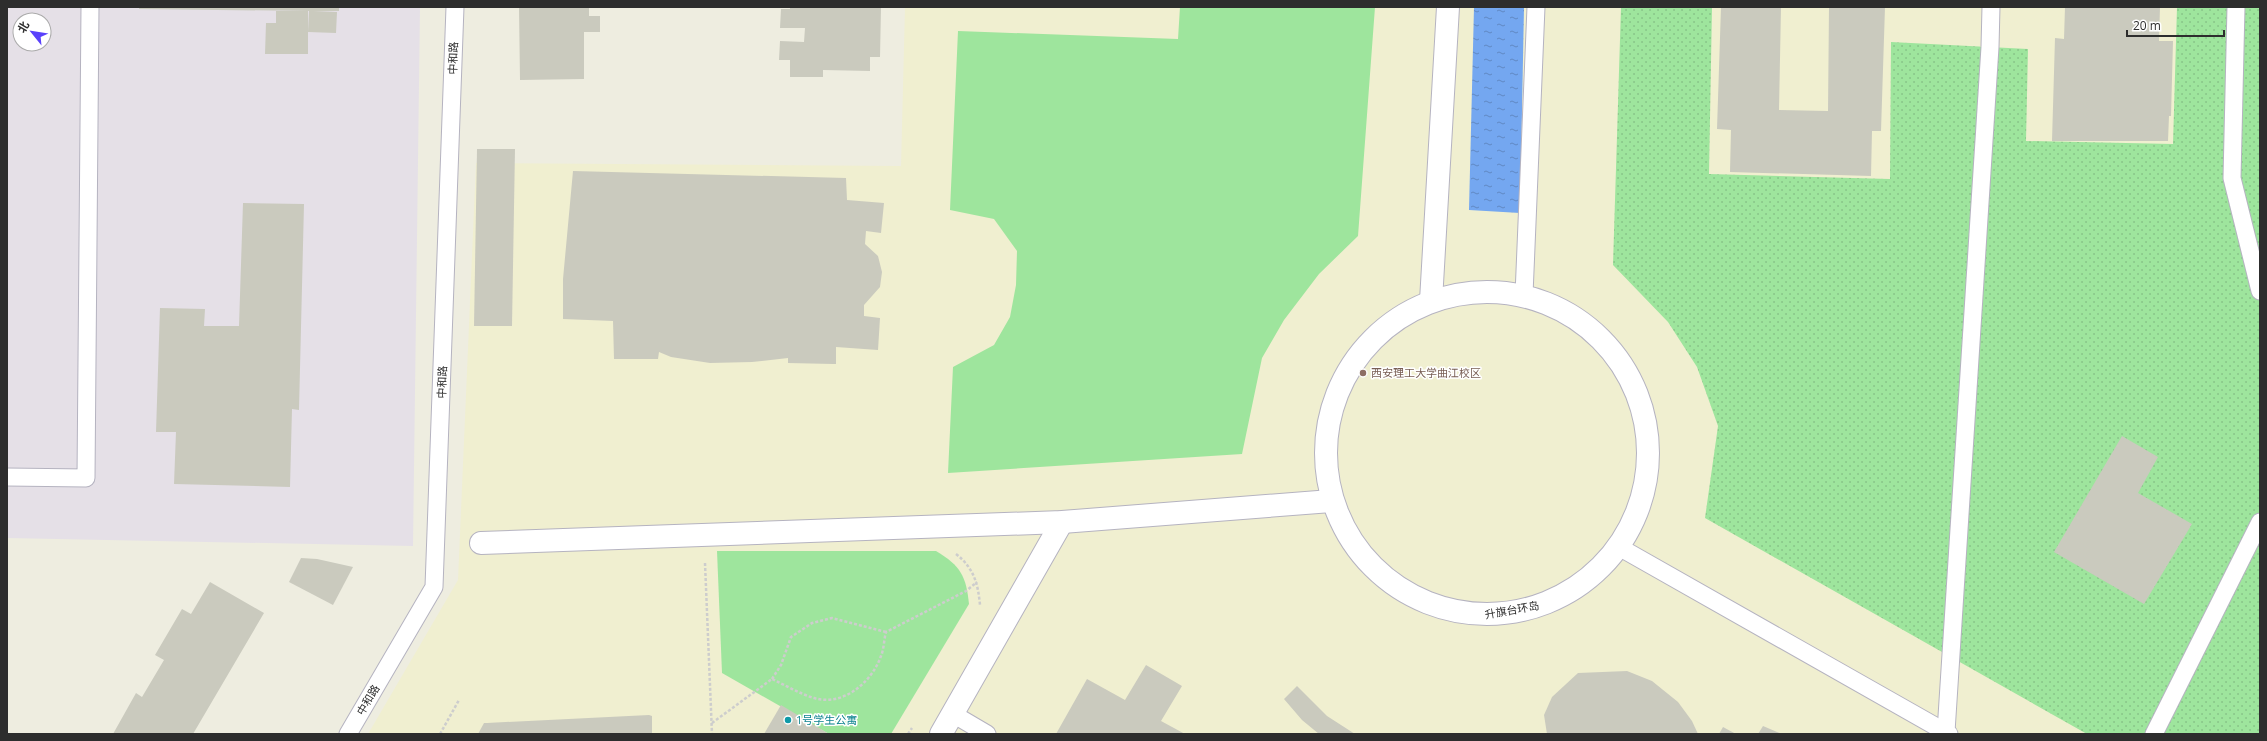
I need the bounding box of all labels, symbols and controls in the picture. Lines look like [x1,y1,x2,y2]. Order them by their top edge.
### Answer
north arrow [12,12,52,52]
scale bar [2127,12,2224,38]
text: 20 m [2133,17,2161,34]
text: 北 [14,18,32,35]
street label: 中和路 [444,41,461,75]
street label: 中和路 [433,365,450,399]
place label: 西安理工大学曲江校区 [1371,365,1481,380]
marker: 西安理工大学曲江校区 [1358,368,1368,378]
street label: 升旗台环岛 [1484,597,1540,622]
street label: 中和路 [353,682,382,718]
place label: 1号学生公寓 [796,712,857,727]
marker: 1号学生公寓 [783,715,793,725]

